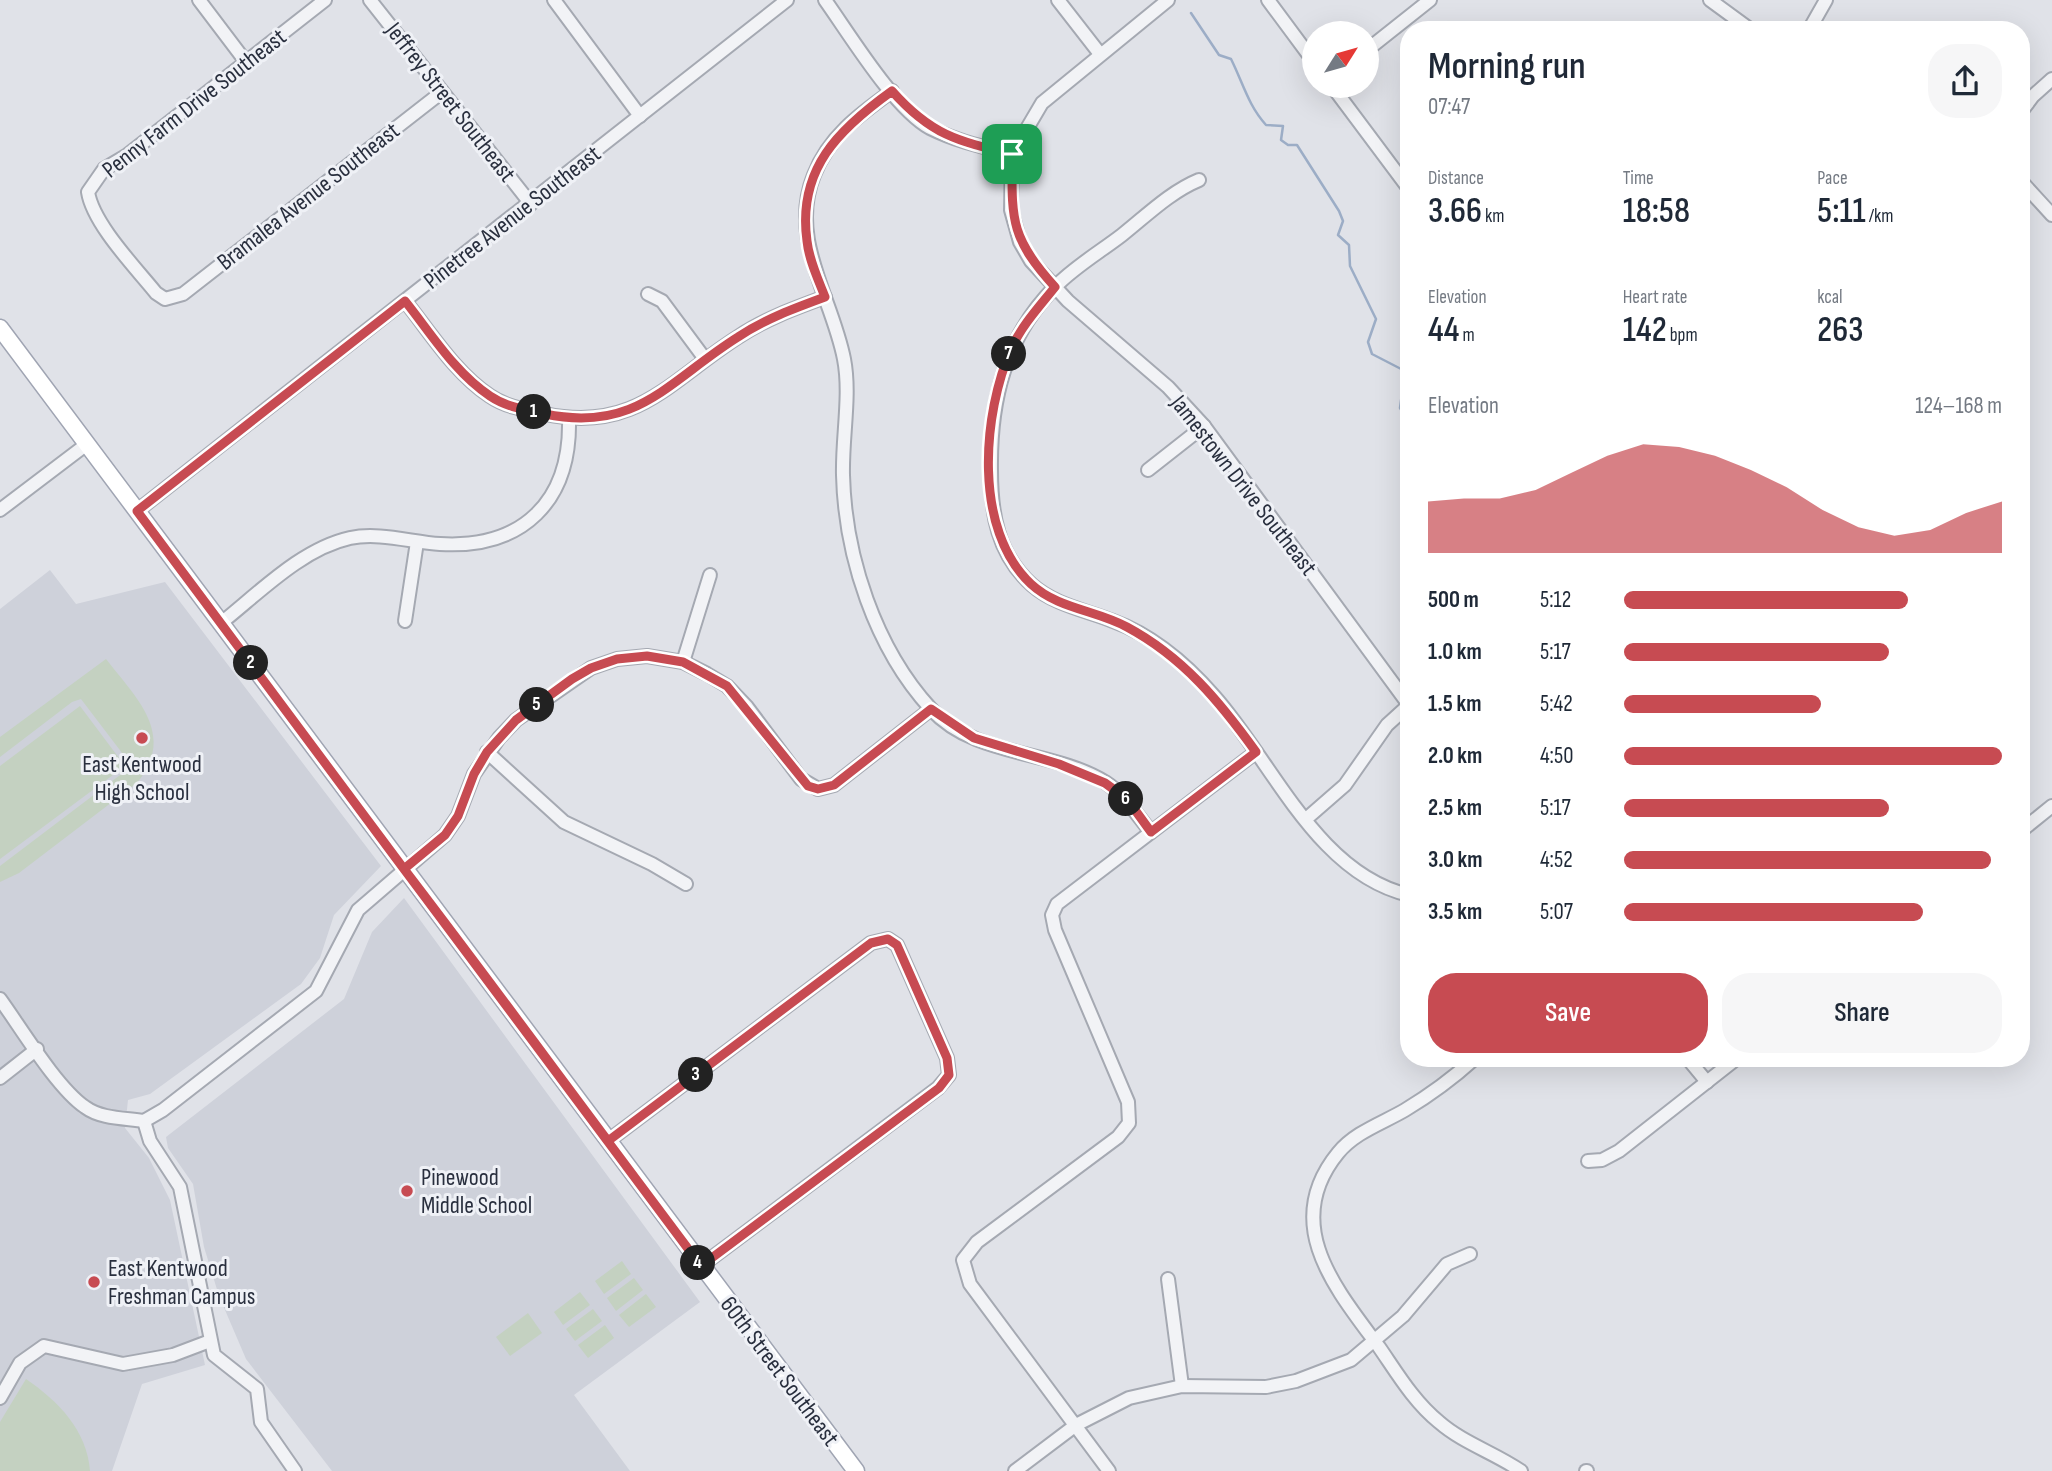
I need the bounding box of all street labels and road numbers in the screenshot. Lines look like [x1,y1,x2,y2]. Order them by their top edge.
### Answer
street label: Jeffrey Street Southeast [379,16,522,188]
street label: Penny Farm Drive Southeast [96,22,292,184]
street label: Bramalea Avenue Southeast [211,116,405,277]
street label: Pinetree Avenue Southeast [418,139,607,295]
street label: Jamestown Drive Southeast [1164,389,1323,581]
street label: 60th Street Southeast [714,1291,845,1452]

